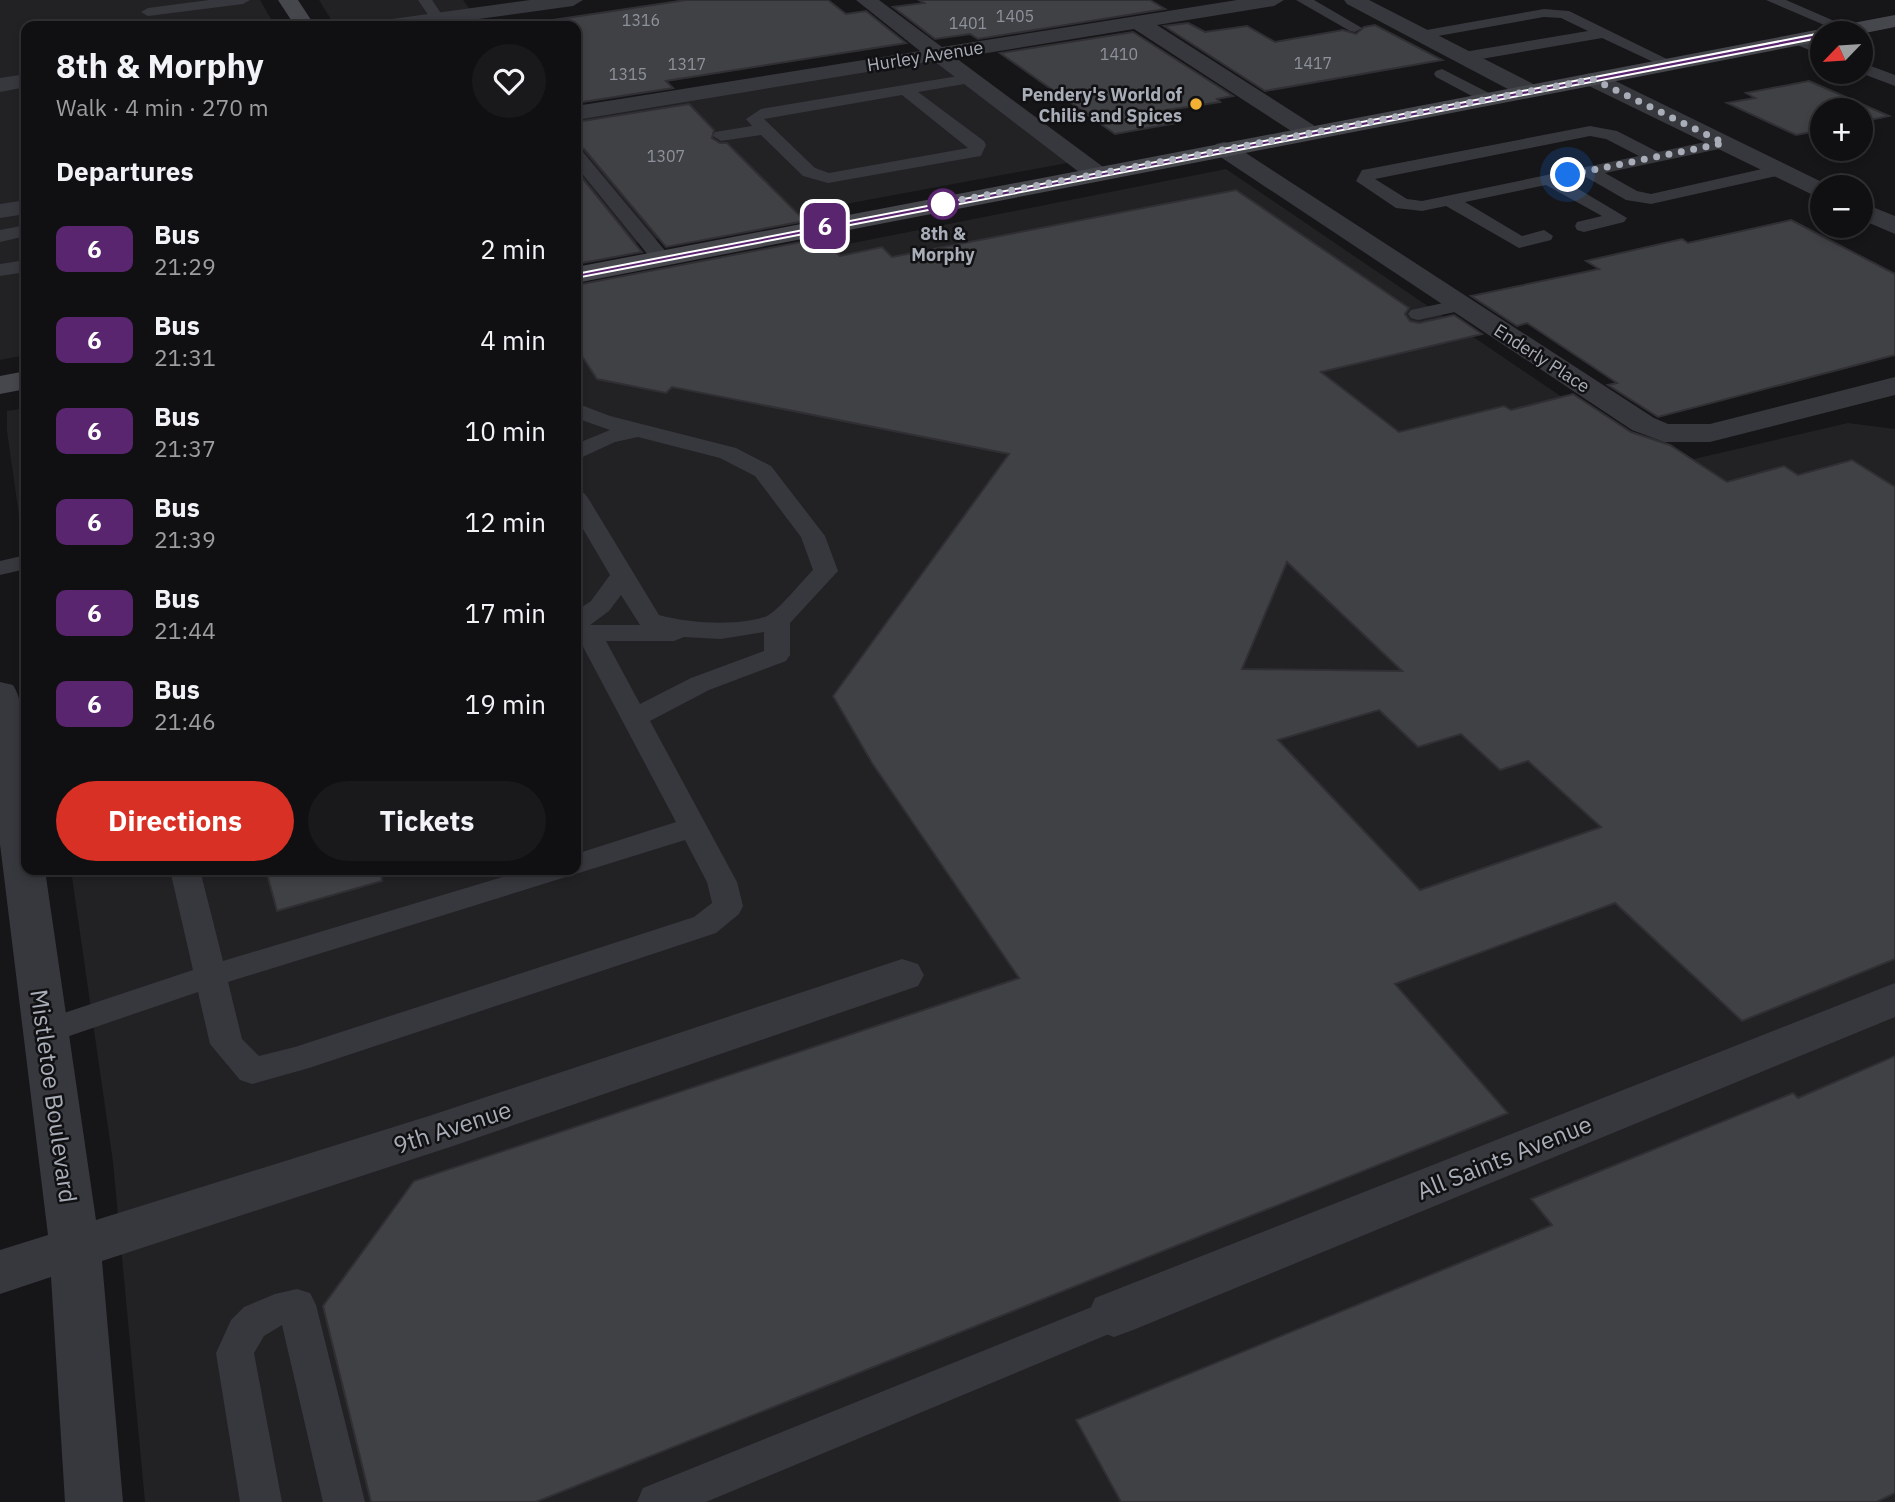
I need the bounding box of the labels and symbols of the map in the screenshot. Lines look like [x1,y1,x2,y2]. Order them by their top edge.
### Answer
house number: 1405 [996,6,1034,26]
house number: 1316 [622,10,660,30]
house number: 1401 [949,13,987,33]
north arrow [1810,21,1872,84]
street label: Hurley Avenue [865,35,985,77]
house number: 1410 [1100,44,1138,64]
house number: 1417 [1294,53,1332,73]
house number: 1317 [668,54,706,74]
house number: 1315 [609,64,647,84]
place label: Pendery's World of Chilis and Spices [1021,83,1182,127]
marker: Pendery's World of Chilis and Spices [1188,96,1204,112]
house number: 1307 [647,146,685,166]
your location [1550,157,1585,192]
marker: 8th & Morphy [928,189,958,219]
line badge: 6 [802,203,848,249]
place label: 8th & Morphy [911,222,975,266]
street label: Enderly Place [1490,318,1594,398]
street label: Mistletoe Boulevard [23,987,85,1205]
street label: 9th Avenue [389,1093,515,1161]
street label: All Saints Avenue [1412,1107,1596,1207]

